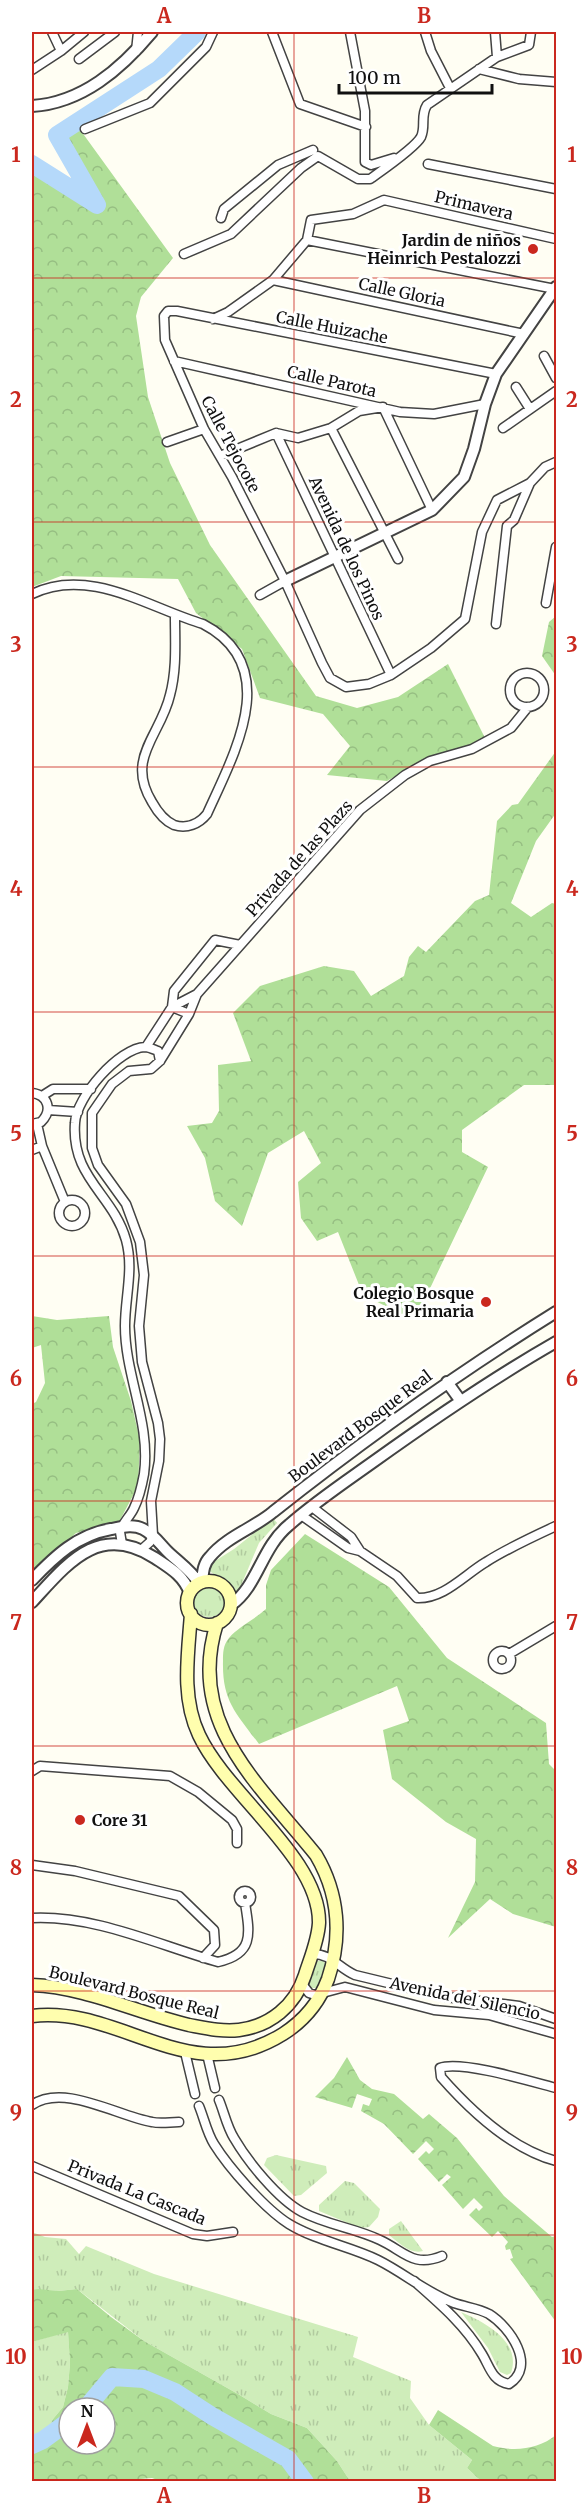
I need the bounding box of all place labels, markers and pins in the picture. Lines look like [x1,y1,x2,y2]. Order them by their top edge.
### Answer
place label: Jardin de niños Heinrich Pestalozzi [367,230,522,268]
marker: Jardin de niños Heinrich Pestalozzi [526,242,540,256]
place label: Colegio Bosque Real Primaria [354,1283,474,1321]
marker: Colegio Bosque Real Primaria [479,1295,493,1309]
place label: Core 31 [92,1810,148,1830]
marker: Core 31 [73,1813,87,1827]

